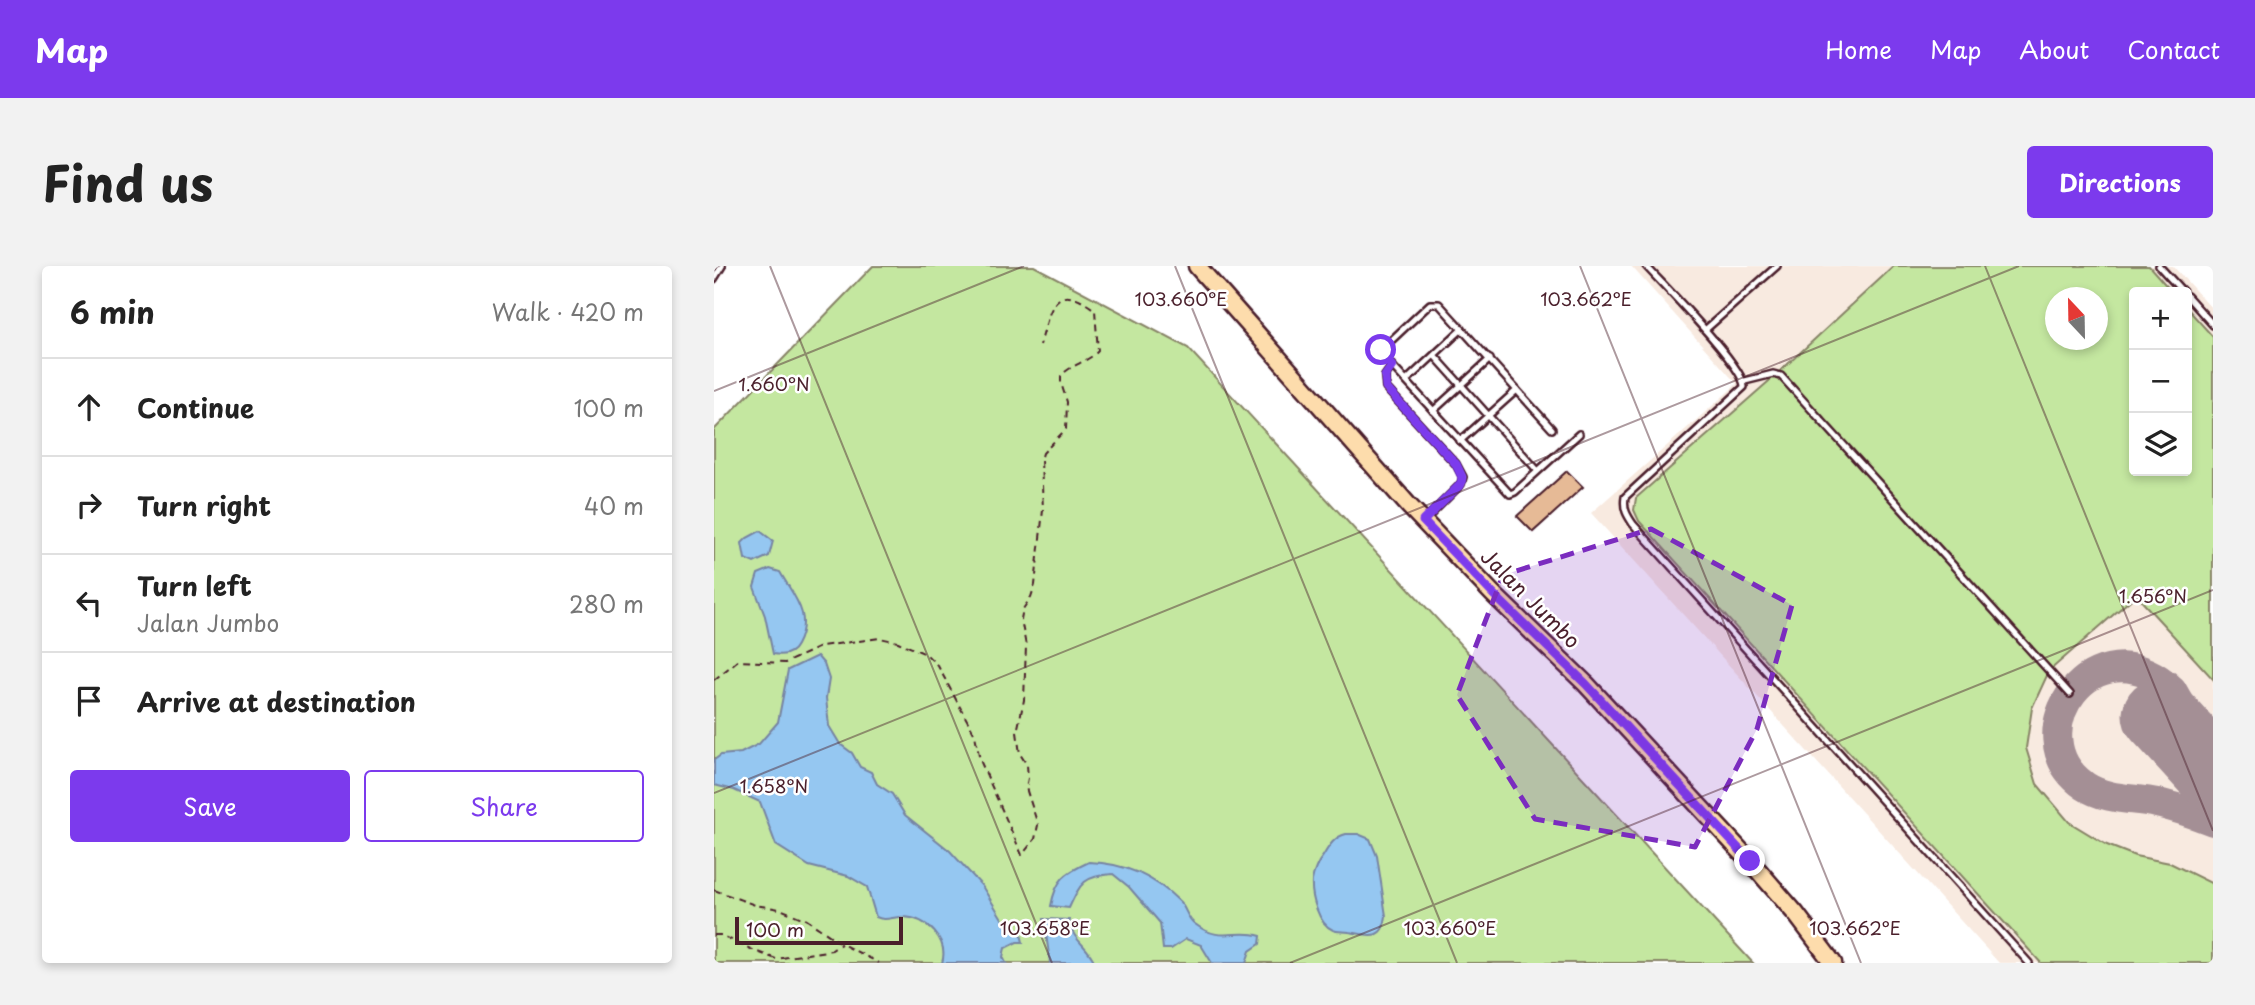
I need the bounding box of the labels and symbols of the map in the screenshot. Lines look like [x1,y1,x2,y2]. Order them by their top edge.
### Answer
text: 103.660°E [1135,285,1227,312]
text: 103.662°E [1540,285,1632,312]
north arrow [2045,287,2108,350]
route start [1365,334,1396,365]
text: 1.660°N [738,370,810,397]
street label: Jalan Jumbo [1474,540,1589,655]
text: 1.656°N [2119,582,2187,609]
text: 1.658°N [740,772,808,799]
route end [1734,845,1765,876]
scale bar [735,914,903,946]
text: 103.658°E [1000,914,1090,941]
text: 103.660°E [1404,914,1496,941]
text: 103.662°E [1809,914,1901,941]

